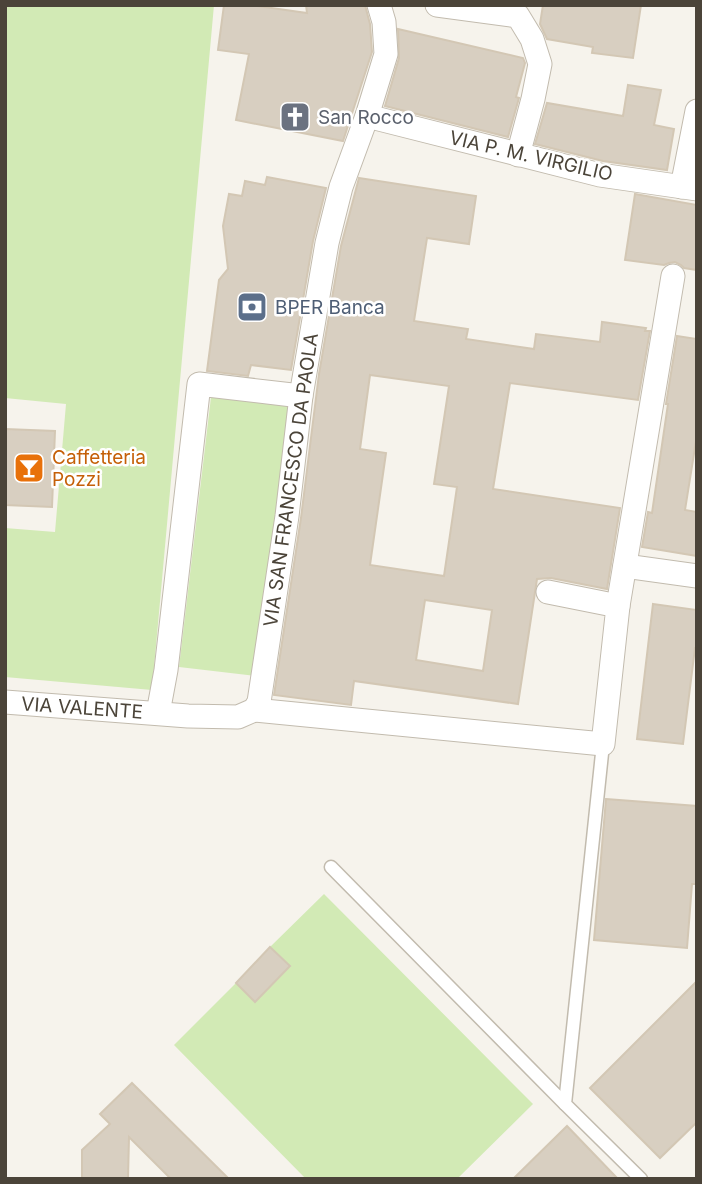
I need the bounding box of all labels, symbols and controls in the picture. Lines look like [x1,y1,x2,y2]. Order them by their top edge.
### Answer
church icon: San Rocco [278,100,312,134]
place label: San Rocco [318,106,414,129]
street label: VIA P. M. VIRGILIO [447,126,615,186]
bank icon: BPER Banca [235,290,269,324]
place label: BPER Banca [275,296,385,319]
street label: VIA SAN FRANCESCO DA PAOLA [259,331,323,629]
place label: Caffetteria Pozzi [52,446,146,491]
bar icon: Caffetteria Pozzi [12,451,46,485]
street label: VIA VALENTE [20,692,144,724]

